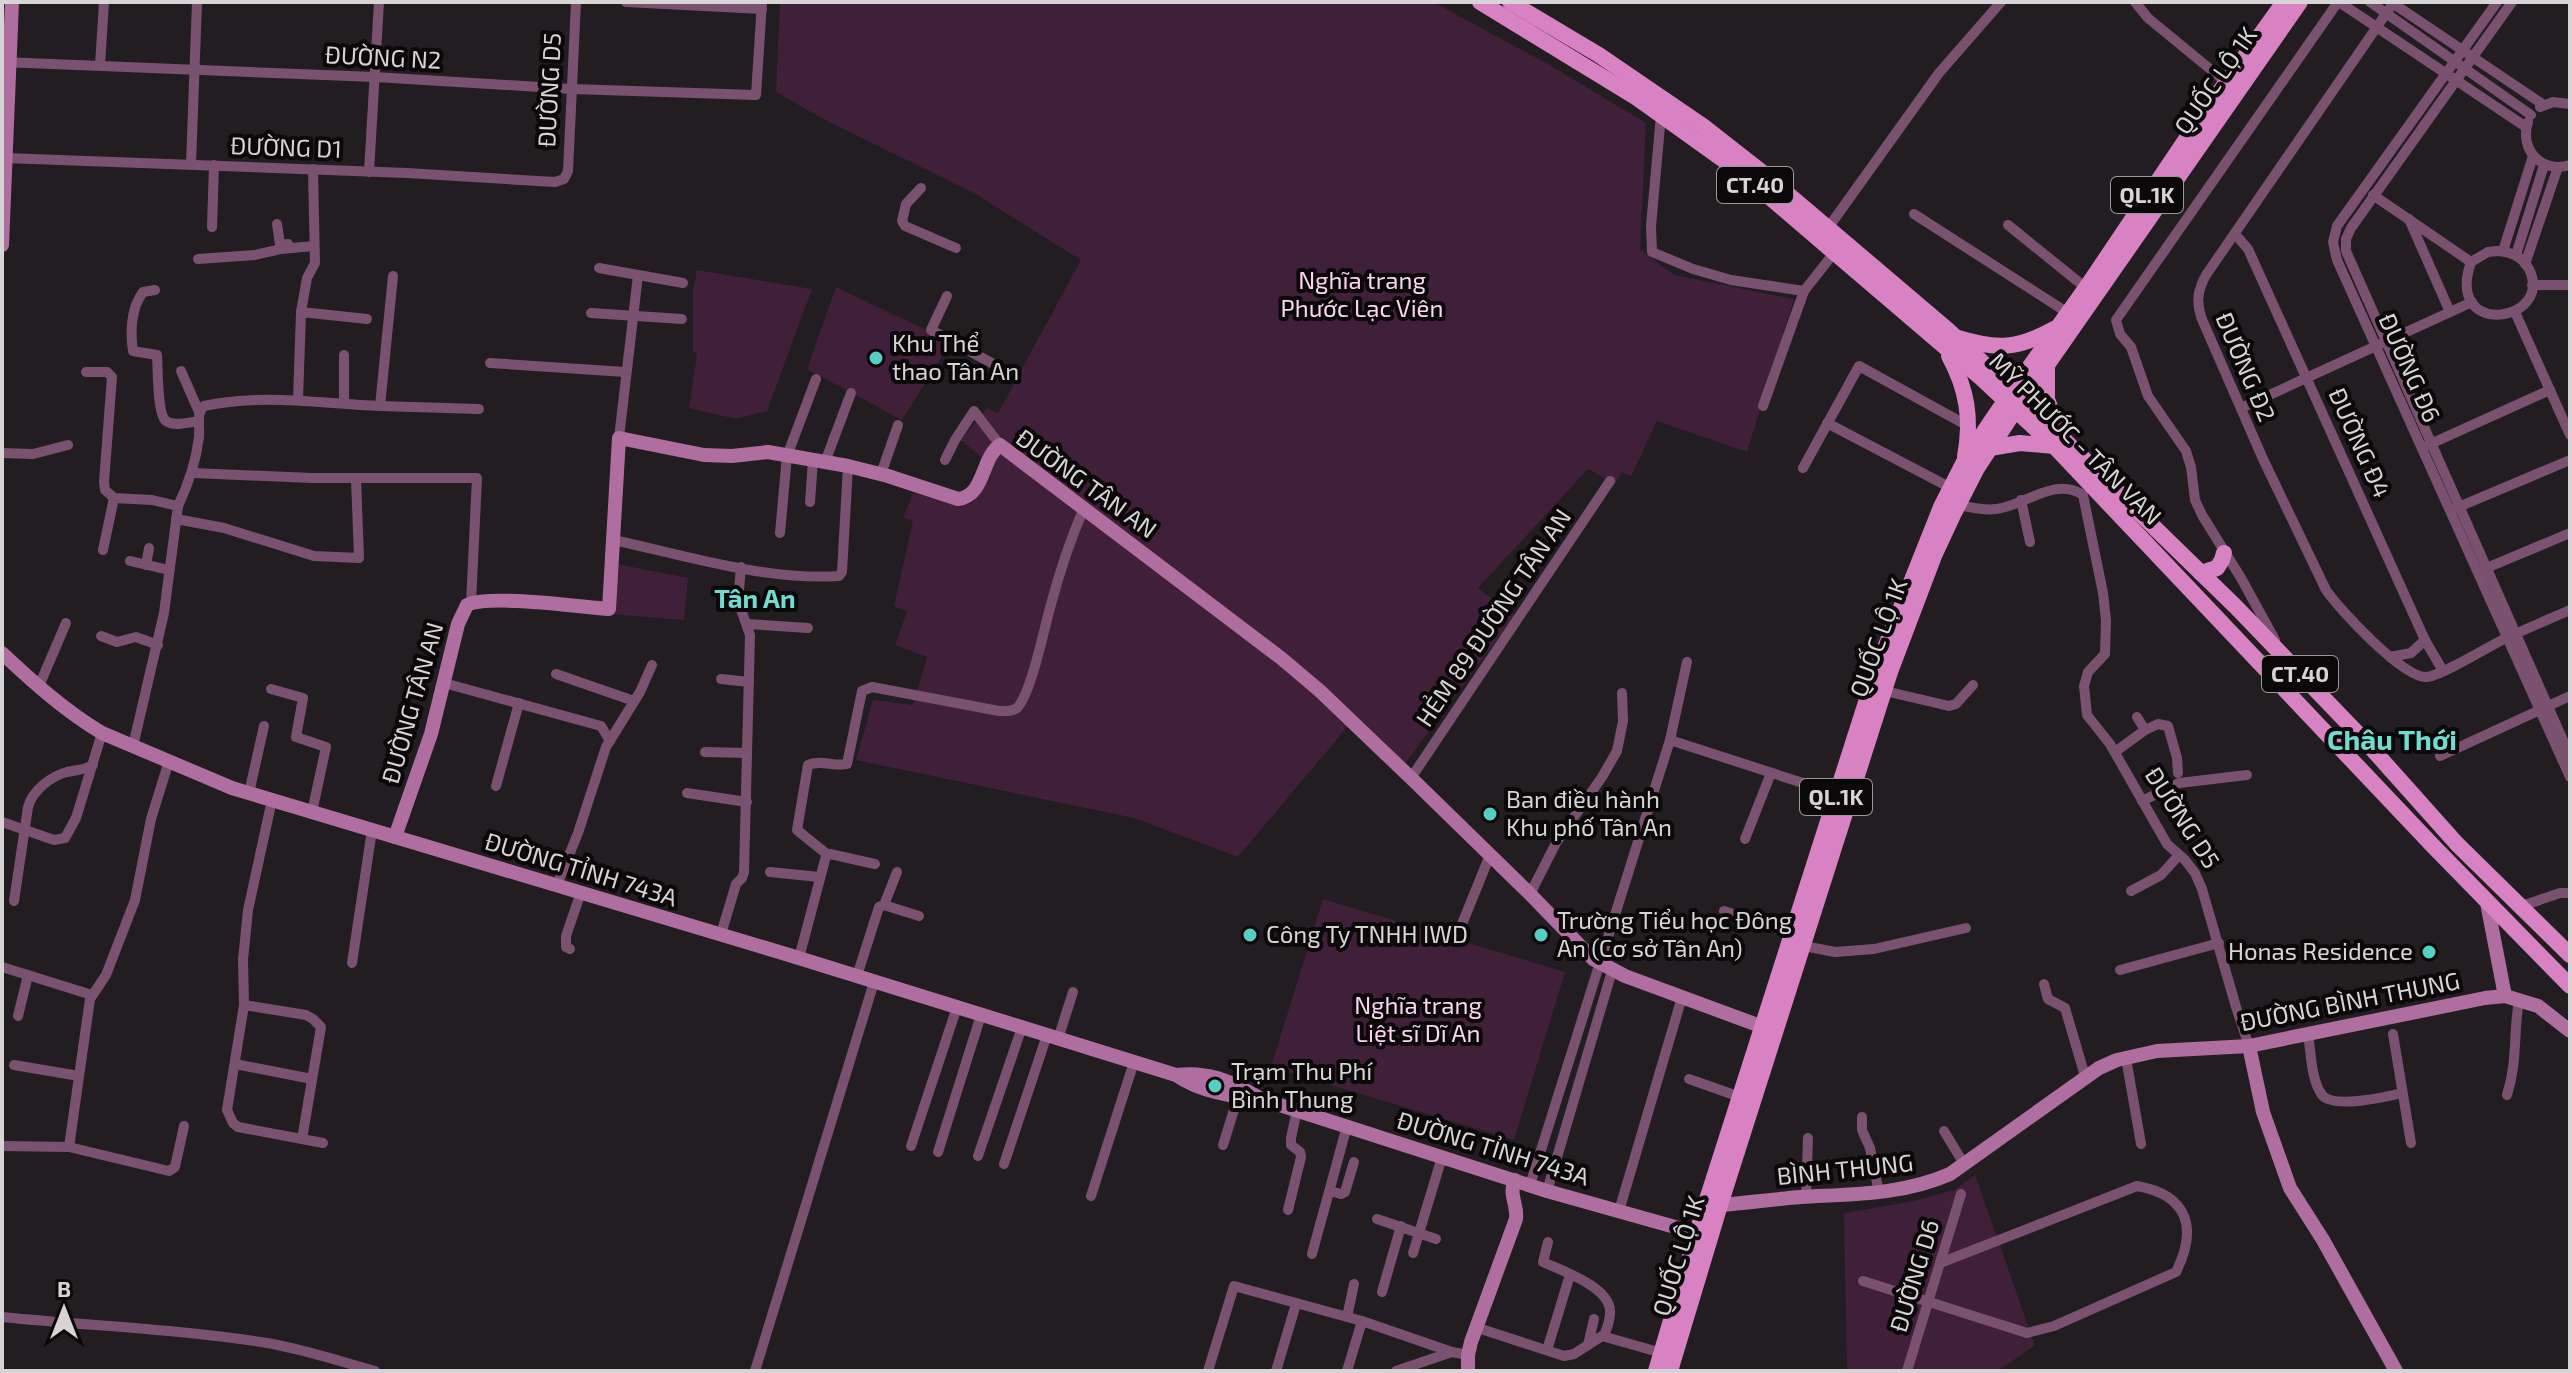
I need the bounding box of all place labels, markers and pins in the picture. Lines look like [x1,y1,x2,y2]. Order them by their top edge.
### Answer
place label: Khu Thể thao Tân An [892,328,1019,385]
marker: Khu Thể thao Tân An [867,349,885,367]
place label: Ban điều hành Khu phố Tân An [1506,784,1672,841]
marker: Ban điều hành Khu phố Tân An [1481,805,1499,823]
place label: Trường Tiểu học Đông An (Cơ sở Tân An) [1557,905,1792,962]
place label: Công Ty TNHH IWD [1266,919,1468,948]
marker: Công Ty TNHH IWD [1241,926,1259,944]
marker: Trường Tiểu học Đông An (Cơ sở Tân An) [1532,926,1550,944]
place label: Honas Residence [2228,936,2413,965]
marker: Honas Residence [2420,943,2438,961]
place label: Trạm Thu Phí Bình Thung [1231,1056,1373,1113]
marker: Trạm Thu Phí Bình Thung [1206,1077,1224,1095]

